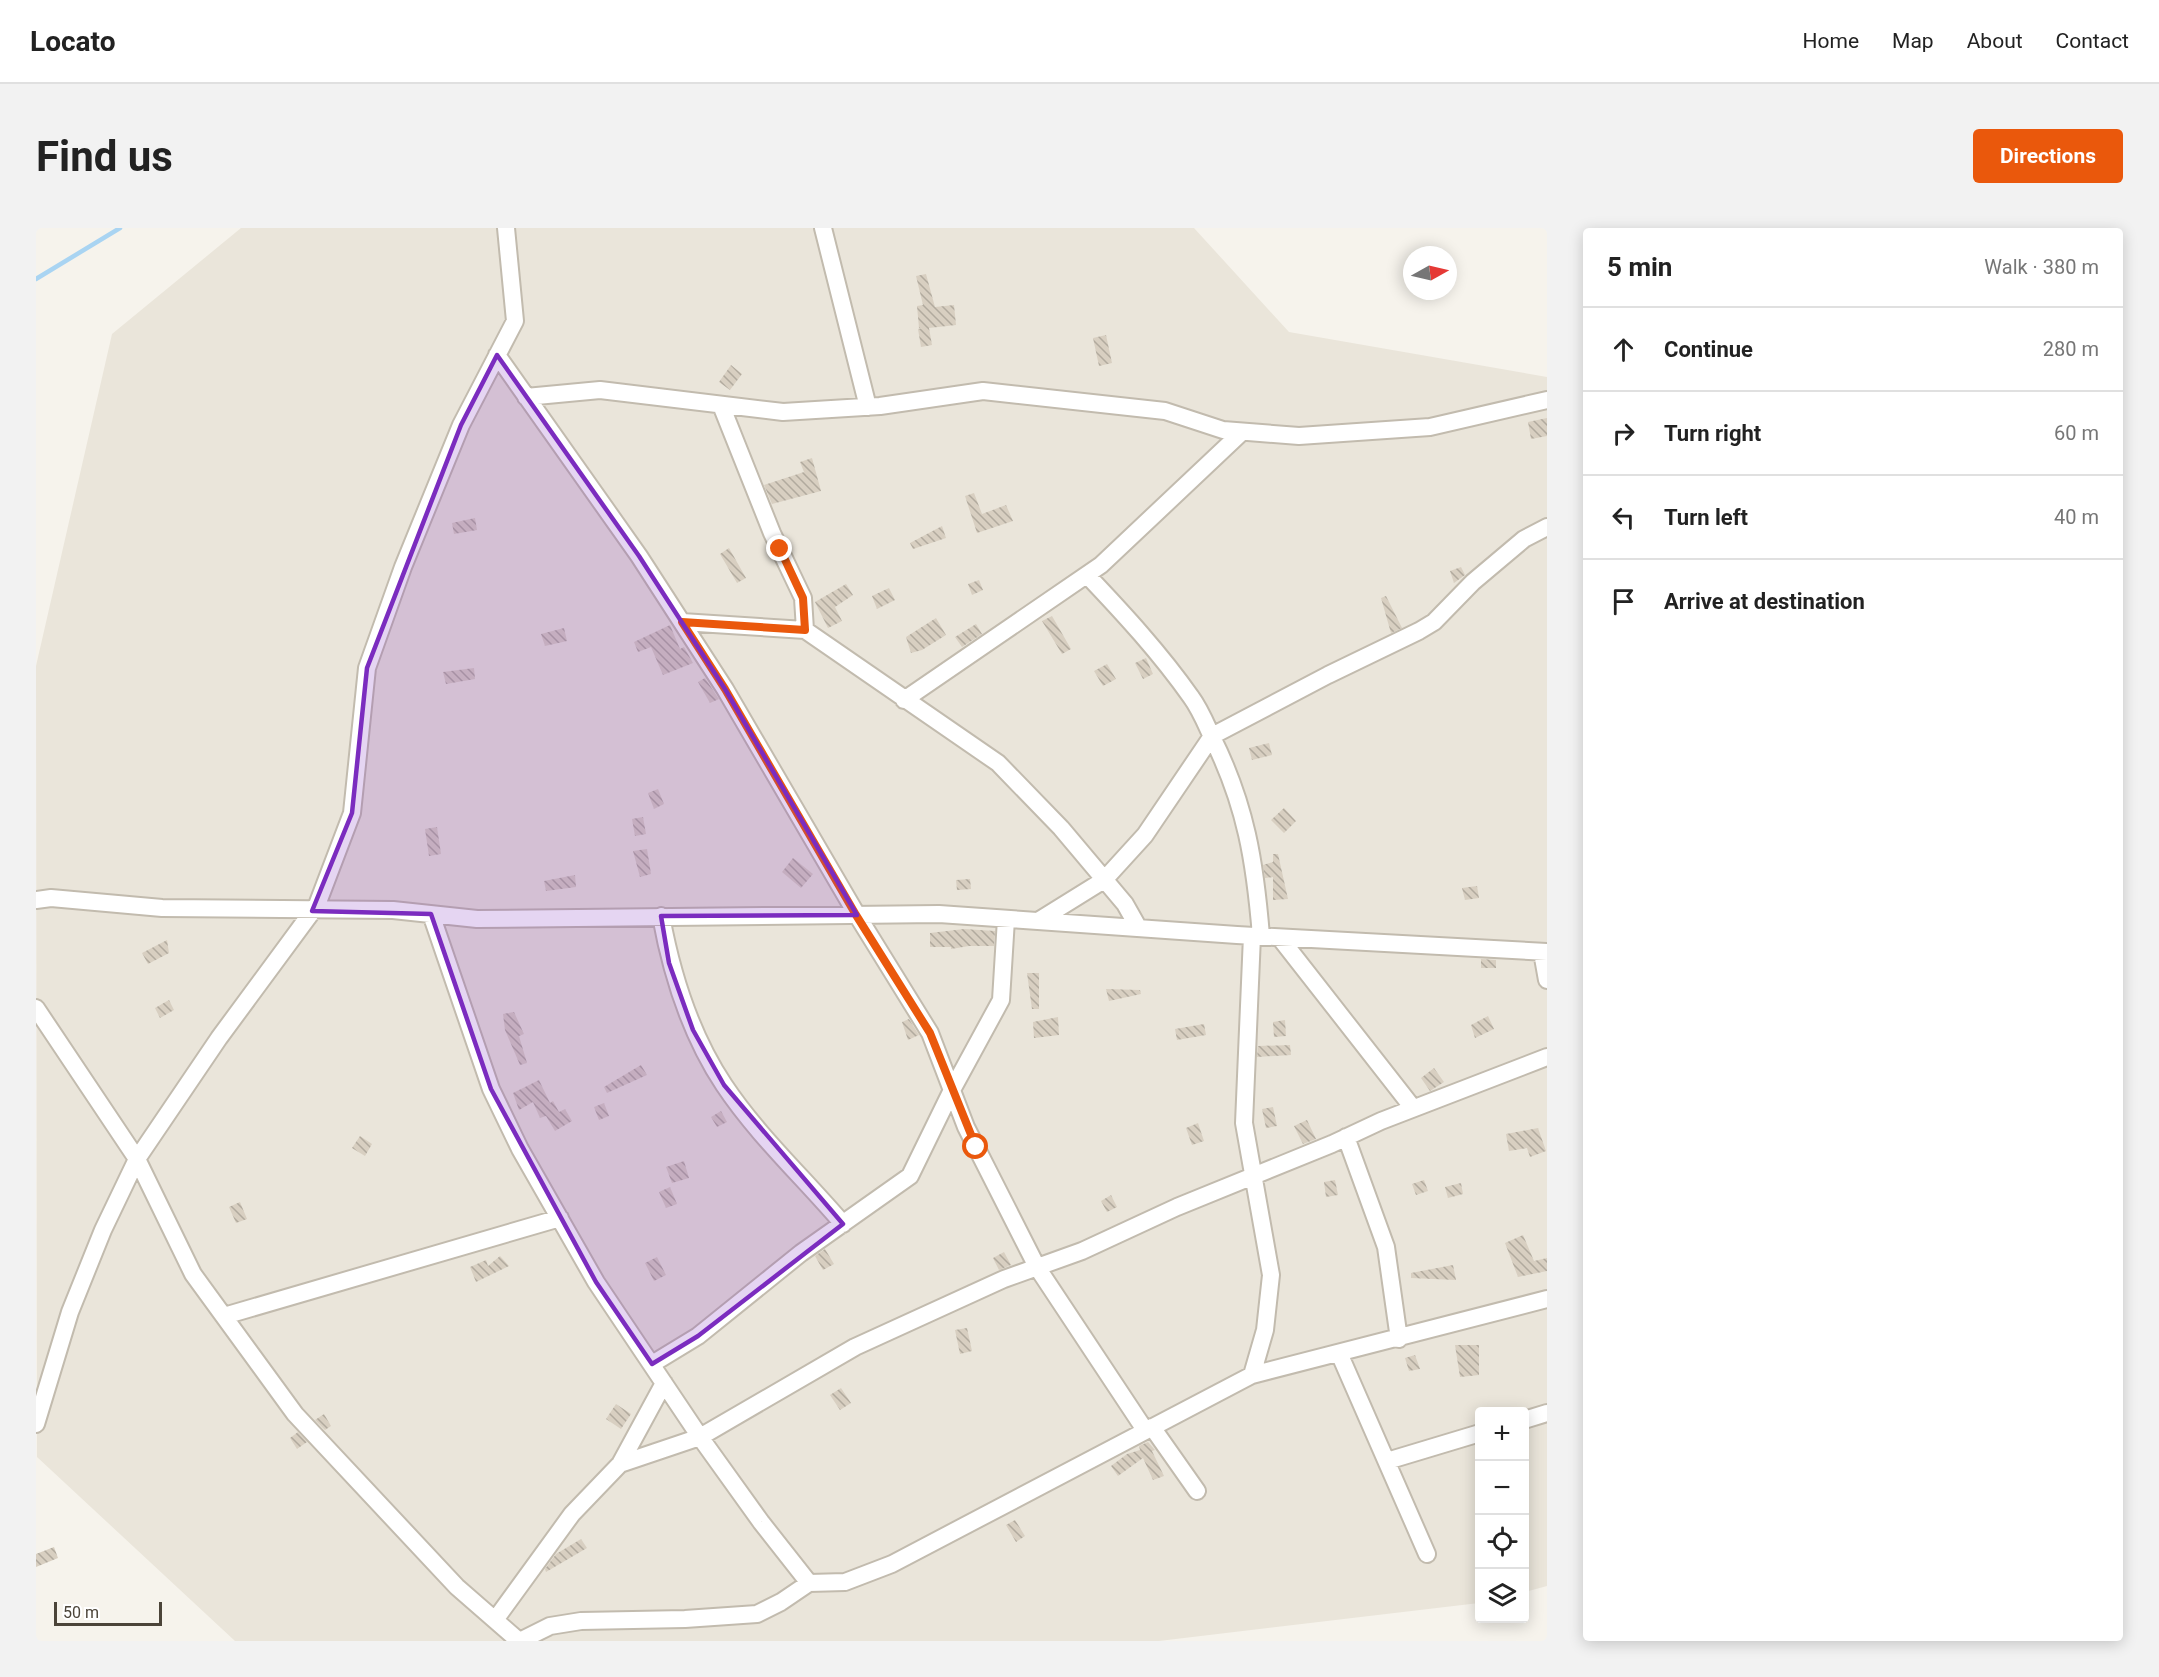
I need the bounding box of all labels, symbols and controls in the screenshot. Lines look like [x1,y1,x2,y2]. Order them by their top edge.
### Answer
text: Locato [30,25,115,58]
text: Home [1803,29,1859,53]
text: Map [1892,29,1934,53]
text: About [1967,29,2023,53]
text: Contact [2056,29,2129,53]
button: Directions [1973,129,2123,183]
text: Find us [36,132,173,181]
north arrow [1403,246,1457,300]
text: 5 min [1607,252,1672,282]
text: Walk · 380 m [1984,255,2099,279]
icon: ahead [1607,333,1640,366]
text: Continue [1664,337,1753,362]
text: 280 m [2043,337,2099,361]
icon: right [1607,417,1640,450]
text: Turn right [1664,421,1761,446]
text: 60 m [2054,421,2099,445]
icon: left [1607,501,1640,534]
text: Turn left [1664,505,1748,530]
text: 40 m [2054,505,2099,529]
route end [766,535,792,561]
icon: arrive [1607,585,1640,618]
text: Arrive at destination [1664,589,1865,614]
route start [962,1133,988,1159]
map controls [1475,1407,1529,1623]
button: + [1475,1407,1529,1461]
button: − [1475,1461,1529,1515]
button: locate [1475,1515,1529,1569]
button: layers [1475,1569,1529,1623]
scale bar [54,1599,162,1626]
text: 50 m [63,1603,99,1622]

